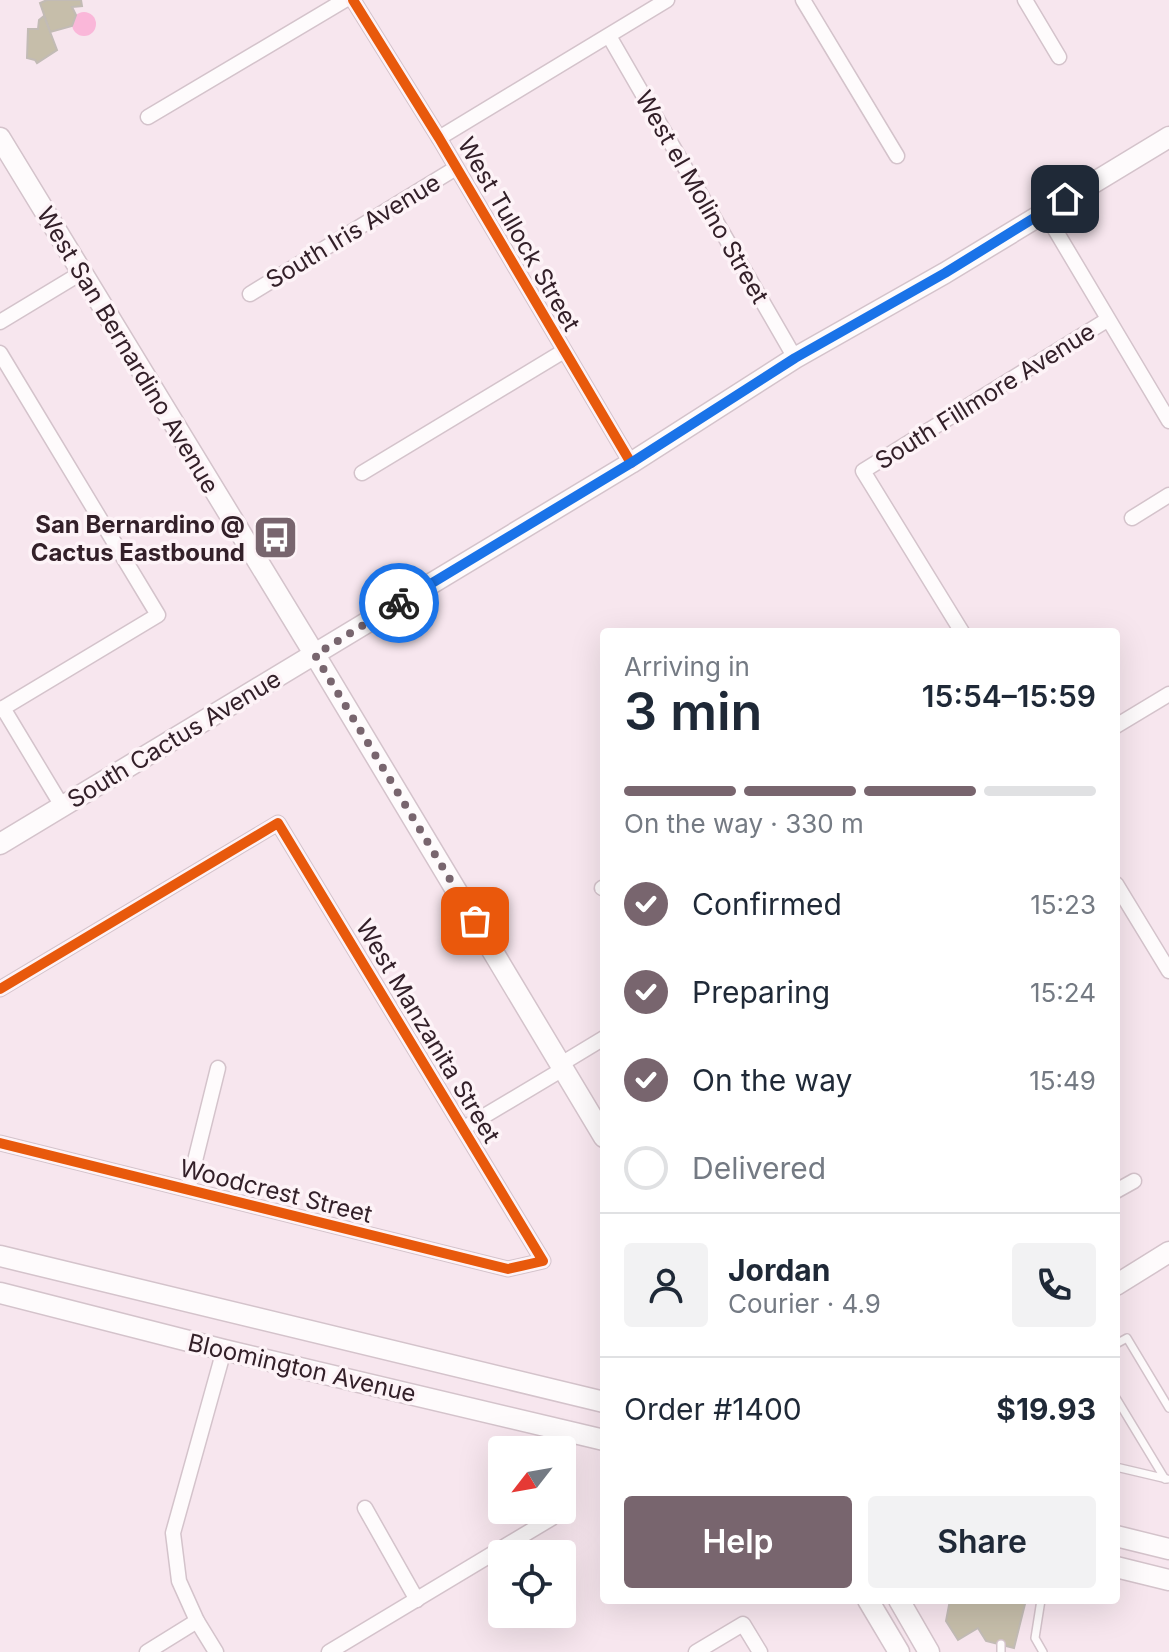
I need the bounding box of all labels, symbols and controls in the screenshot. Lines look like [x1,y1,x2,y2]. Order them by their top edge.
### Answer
street label: West el Molino Street [629,85,775,309]
street label: West Tullock Street [452,132,586,336]
pin [1031,165,1099,233]
street label: South Iris Avenue [261,168,445,294]
icon: home [1043,177,1087,221]
street label: West San Bernardino Avenue [31,202,225,498]
street label: South Fillmore Avenue [870,317,1100,475]
place label: San Bernardino @ Cactus Eastbound [31,510,245,567]
bus stop icon: San Bernardino @ Cactus Eastbound [252,514,300,562]
courier [359,563,439,643]
icon: bike [377,581,421,625]
text: Arriving in [624,651,750,682]
street label: South Cactus Avenue [62,664,286,814]
text: 15:54–15:59 [922,678,1096,714]
text: 3 min [624,680,762,743]
text: On the way · 330 m [624,808,864,839]
icon: check [624,882,668,926]
text: Confirmed [692,886,842,922]
pin [441,887,509,955]
text: 15:23 [1030,889,1096,920]
icon: bag [453,899,497,943]
street label: West Manzanita Street [350,914,506,1148]
icon: check [624,970,668,1014]
text: Preparing [692,974,830,1010]
text: 15:24 [1030,977,1096,1008]
icon: check [624,1058,668,1102]
text: On the way [692,1062,852,1098]
text: 15:49 [1029,1065,1096,1096]
text: Delivered [692,1150,826,1186]
street label: Woodcrest Street [177,1153,375,1229]
button: person [624,1243,708,1327]
button: phone [1012,1243,1096,1327]
text: Jordan [728,1252,830,1288]
text: Courier · 4.9 [728,1288,881,1319]
street label: Bloomington Avenue [185,1328,419,1408]
text: Order #1400 [624,1391,802,1427]
text: $19.93 [996,1391,1096,1427]
north arrow [488,1436,576,1524]
map controls [488,1436,576,1628]
button: Help [624,1496,852,1588]
button: Share [868,1496,1096,1588]
button: locate [488,1540,576,1628]

